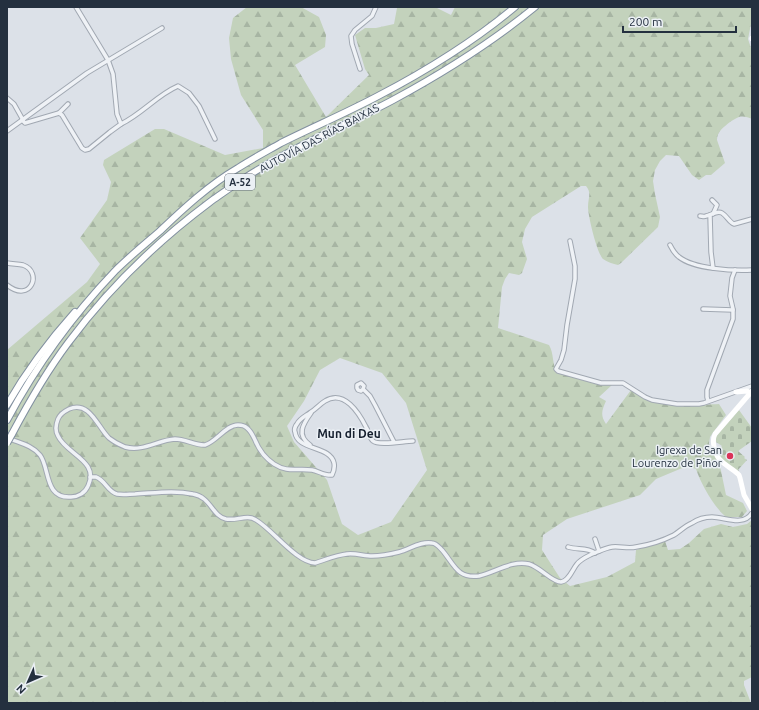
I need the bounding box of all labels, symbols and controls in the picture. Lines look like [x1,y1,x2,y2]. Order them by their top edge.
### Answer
scale bar [623,8,736,34]
text: 200 m [629,15,662,28]
street label: AUTOVÍA DAS RÍAS BAIXAS [257,100,381,175]
road number: A-52 [225,174,255,190]
district label: Mun di Deu [317,427,381,440]
place label: Igrexa de San Lourenzo de Piñor [632,444,723,469]
marker: Igrexa de San Lourenzo de Piñor [725,451,735,461]
north arrow [8,662,48,702]
text: N [14,682,28,696]

